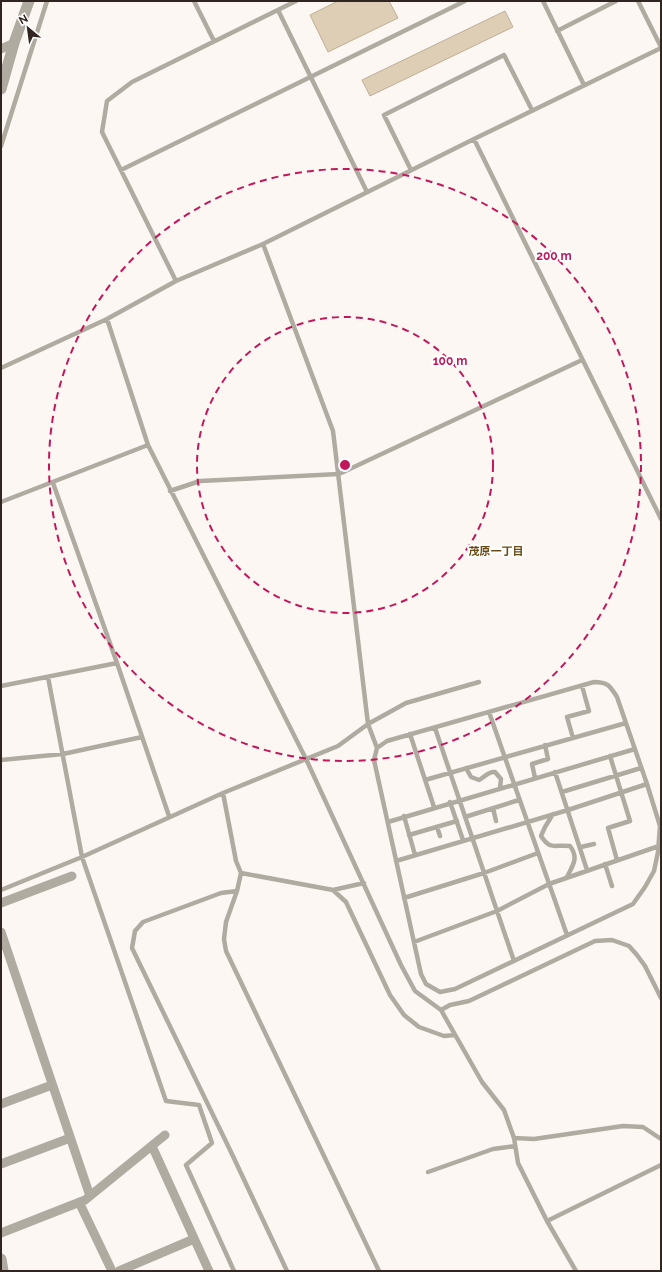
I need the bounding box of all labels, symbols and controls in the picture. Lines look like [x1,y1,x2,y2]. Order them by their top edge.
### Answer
north arrow [8,8,48,48]
text: N [17,12,30,27]
text: 200 m [536,249,572,263]
text: 100 m [433,354,467,368]
centre of rings [338,458,352,472]
district label: 茂原一丁目 [469,545,524,558]

